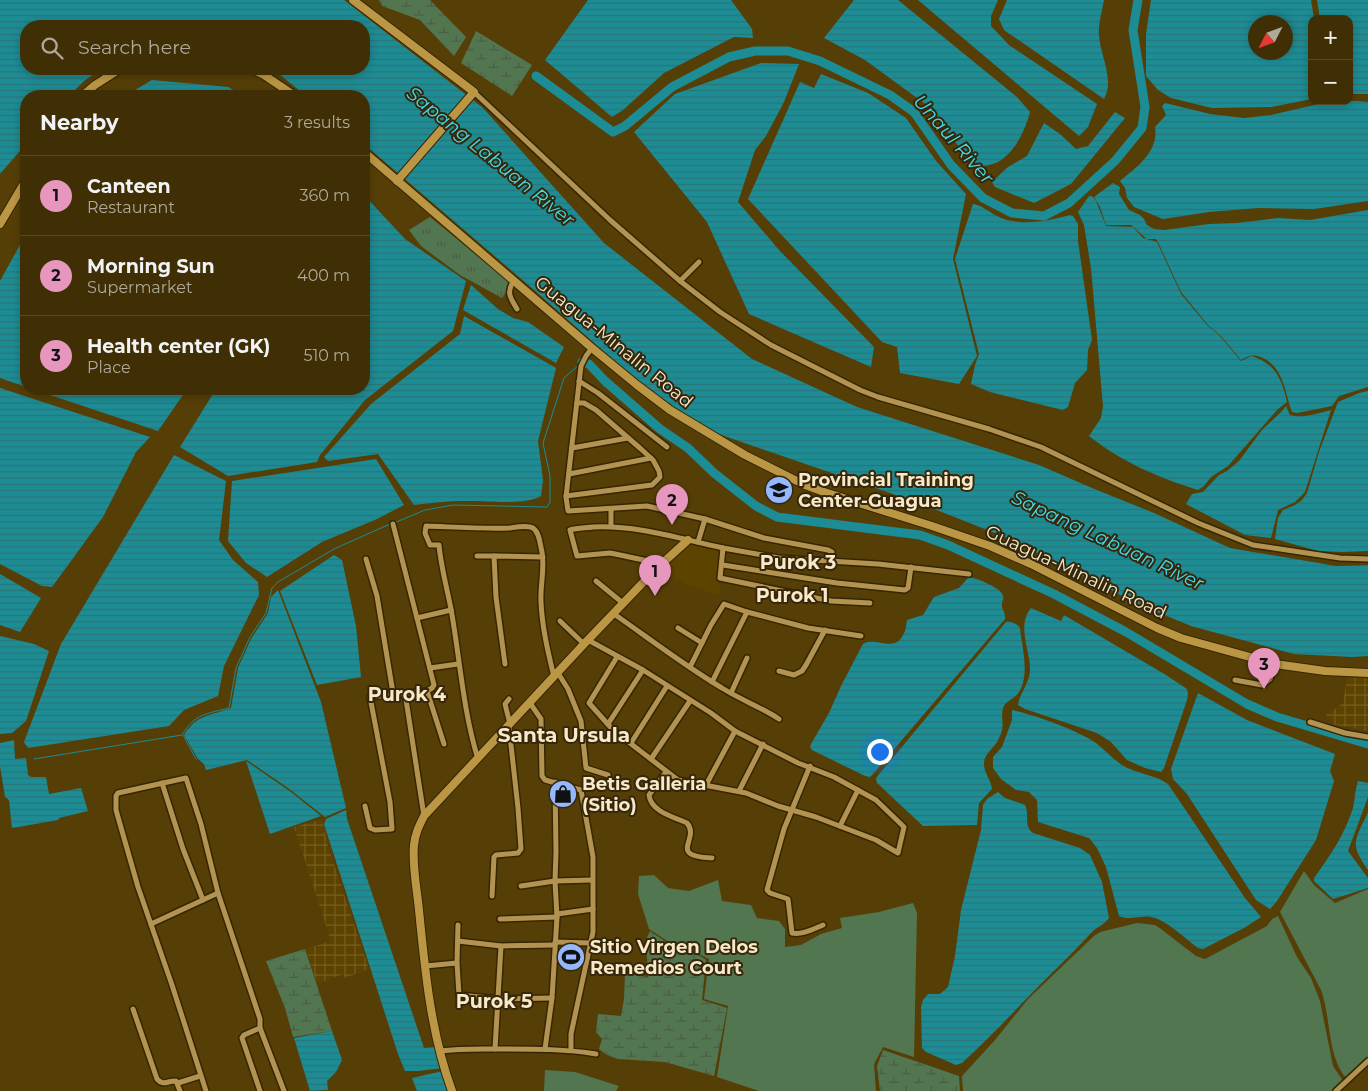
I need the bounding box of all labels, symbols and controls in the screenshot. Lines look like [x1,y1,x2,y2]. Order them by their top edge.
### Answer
north arrow [1248,15,1293,60]
map controls [1308,15,1353,105]
button: + [1308,15,1353,60]
search box [20,20,370,75]
icon: search [38,34,66,62]
text: Search here [78,36,191,59]
button: − [1308,60,1353,105]
water label: Sapang Labuan River [402,82,580,231]
water label: Unaul River [908,90,999,189]
text: Nearby [40,110,119,135]
text: 3 results [284,113,350,132]
text: Canteen [87,175,171,198]
text: 1 [53,186,59,205]
text: 360 m [299,186,350,205]
text: Restaurant [87,198,175,217]
text: Morning Sun [87,255,215,278]
text: 2 [51,266,61,285]
text: 400 m [297,266,350,285]
street label: Guagua-Minalin Road [531,271,697,413]
text: Supermarket [87,278,193,297]
text: Health center (GK) [87,335,270,358]
text: 3 [51,346,61,365]
text: 510 m [303,346,350,365]
text: Place [87,358,131,377]
place label: Provincial Training Center-Guagua [798,469,974,512]
school or university icon: Provincial Training Center-Guagua [764,475,794,505]
pin: 2 [656,484,688,525]
water label: Sapang Labuan River [1008,486,1208,595]
street label: Guagua-Minalin Road [982,520,1170,624]
district label: Purok 3 [760,551,836,574]
pin: 1 [639,555,671,596]
district label: Purok 1 [756,584,828,607]
pin: 3 [1248,648,1280,689]
district label: Purok 4 [368,683,446,706]
district label: Santa Ursula [498,723,630,747]
your location [867,739,893,765]
place label: Betis Galleria (Sitio) [582,773,706,816]
shop icon: Betis Galleria (Sitio) [548,779,578,809]
place label: Sitio Virgen Delos Remedios Court [590,936,758,979]
sports icon: Sitio Virgen Delos Remedios Court [556,942,586,972]
district label: Purok 5 [456,990,532,1013]

